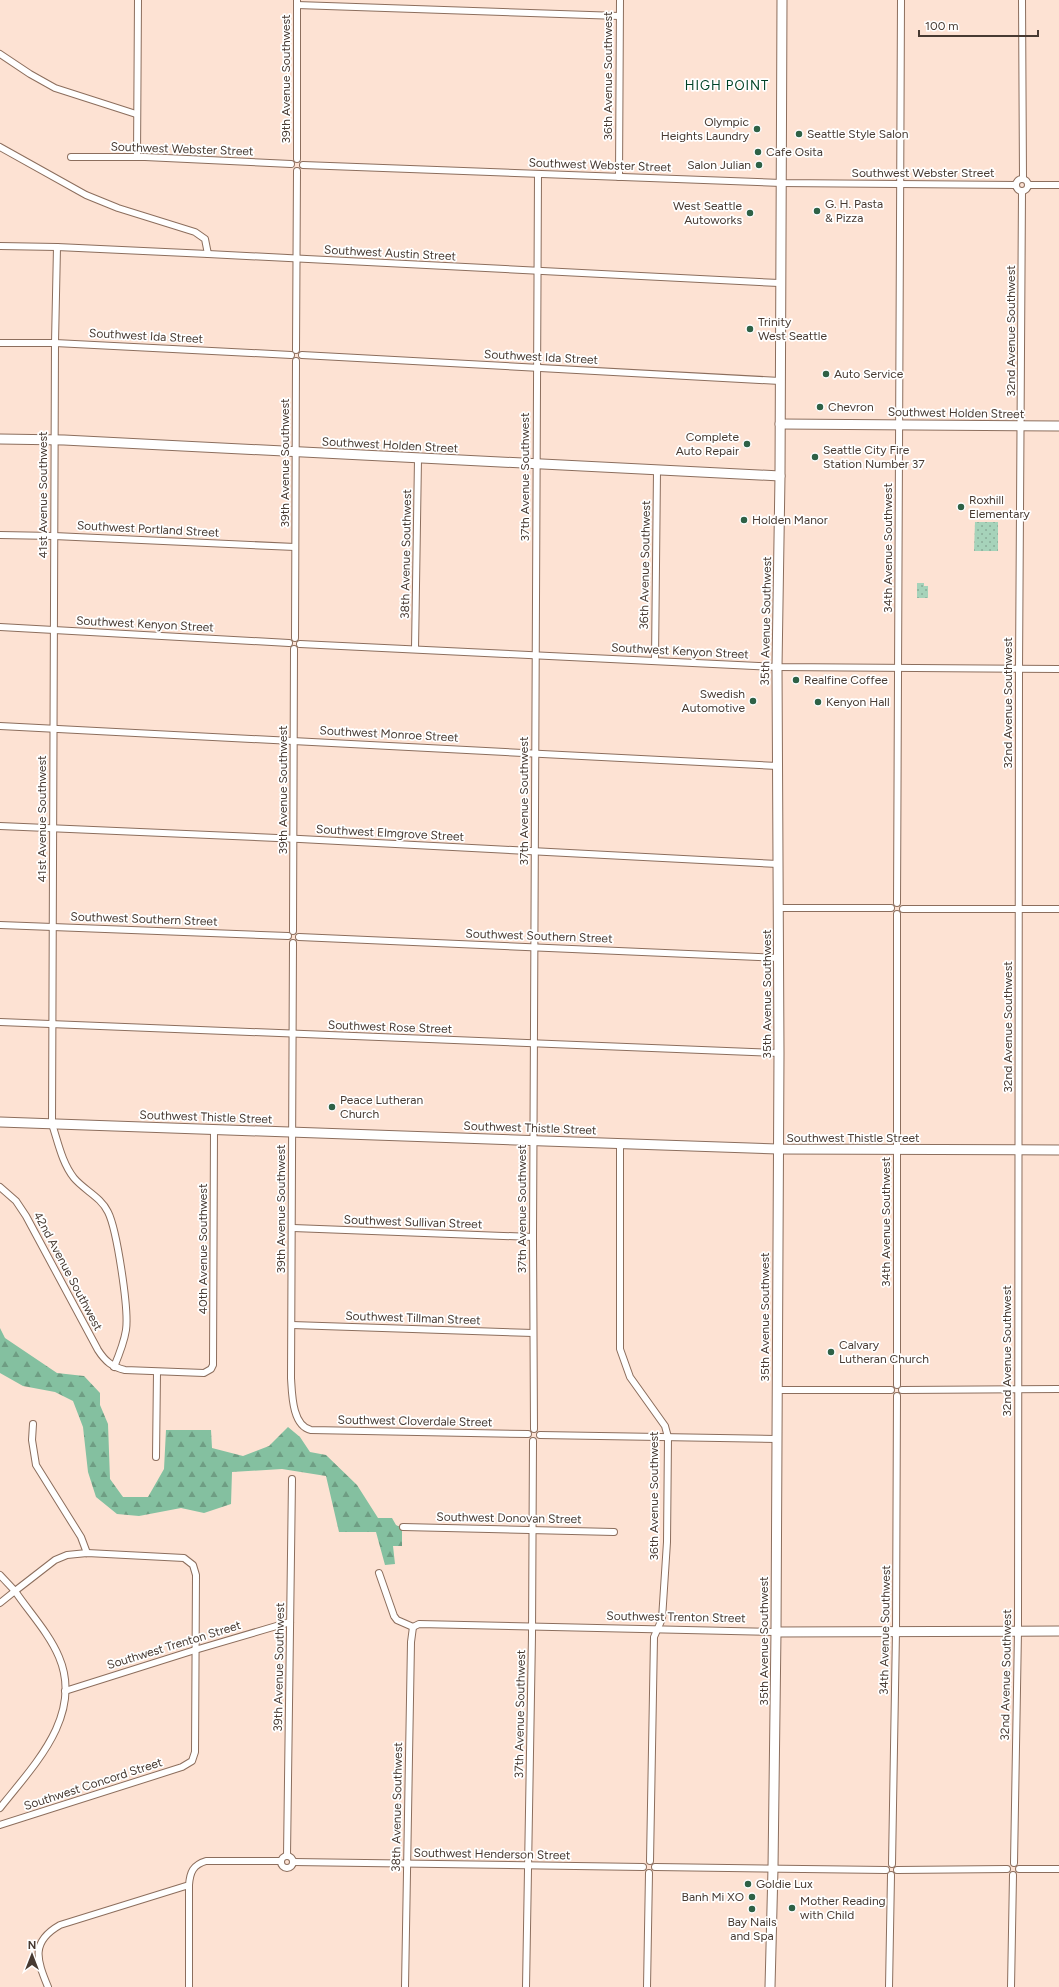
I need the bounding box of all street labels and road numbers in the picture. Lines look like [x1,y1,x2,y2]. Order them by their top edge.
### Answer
street label: 36th Avenue Southwest [601,11,615,141]
street label: 39th Avenue Southwest [279,14,293,144]
street label: Southwest Webster Street [110,140,254,159]
street label: Southwest Webster Street [528,156,672,175]
street label: Southwest Webster Street [852,166,995,180]
street label: Southwest Austin Street [324,243,457,263]
street label: 32nd Avenue Southwest [1004,265,1018,397]
street label: Southwest Ida Street [89,326,204,346]
street label: Southwest Ida Street [484,347,599,367]
street label: 39th Avenue Southwest [278,398,292,528]
street label: Southwest Holden Street [888,405,1025,421]
street label: 37th Avenue Southwest [518,412,532,541]
street label: 41st Avenue Southwest [36,431,50,559]
street label: Southwest Holden Street [321,434,459,456]
street label: 34th Avenue Southwest [881,483,895,613]
street label: 38th Avenue Southwest [398,489,414,619]
street label: 36th Avenue Southwest [637,500,653,630]
street label: Southwest Portland Street [76,518,220,540]
street label: 35th Avenue Southwest [758,556,774,686]
street label: Southwest Kenyon Street [76,613,215,635]
street label: 32nd Avenue Southwest [1001,637,1015,769]
street label: Southwest Kenyon Street [611,640,750,662]
street label: Southwest Monroe Street [319,723,459,745]
street label: 39th Avenue Southwest [276,725,290,855]
street label: 37th Avenue Southwest [517,736,531,865]
street label: 41st Avenue Southwest [35,755,49,883]
street label: Southwest Elmgrove Street [316,822,465,844]
street label: Southwest Southern Street [70,909,218,929]
street label: Southwest Southern Street [465,926,613,946]
street label: 35th Avenue Southwest [760,929,774,1059]
street label: 32nd Avenue Southwest [1001,961,1015,1093]
street label: Southwest Rose Street [328,1018,453,1036]
street label: Southwest Thistle Street [139,1108,273,1126]
street label: Southwest Thistle Street [463,1119,597,1137]
street label: Southwest Thistle Street [786,1131,920,1145]
street label: 39th Avenue Southwest [274,1144,288,1274]
street label: 37th Avenue Southwest [515,1144,529,1273]
street label: 34th Avenue Southwest [879,1157,893,1287]
street label: 40th Avenue Southwest [196,1183,210,1315]
street label: 42nd Avenue Southwest [31,1209,106,1333]
street label: Southwest Sullivan Street [343,1213,483,1231]
street label: 35th Avenue Southwest [758,1252,772,1382]
street label: 32nd Avenue Southwest [1000,1285,1014,1417]
street label: Southwest Tillman Street [345,1309,481,1327]
street label: Southwest Cloverdale Street [337,1413,493,1429]
street label: 36th Avenue Southwest [647,1431,661,1561]
street label: Southwest Donovan Street [436,1510,582,1526]
street label: 34th Avenue Southwest [877,1565,893,1695]
street label: 35th Avenue Southwest [757,1576,771,1706]
street label: 39th Avenue Southwest [271,1602,287,1732]
street label: Southwest Trenton Street [606,1609,746,1625]
street label: 32nd Avenue Southwest [998,1609,1014,1741]
street label: Southwest Trenton Street [105,1618,243,1672]
street label: 37th Avenue Southwest [512,1649,528,1779]
street label: 38th Avenue Southwest [389,1742,405,1872]
street label: Southwest Concord Street [22,1755,164,1813]
street label: Southwest Henderson Street [413,1846,571,1862]

